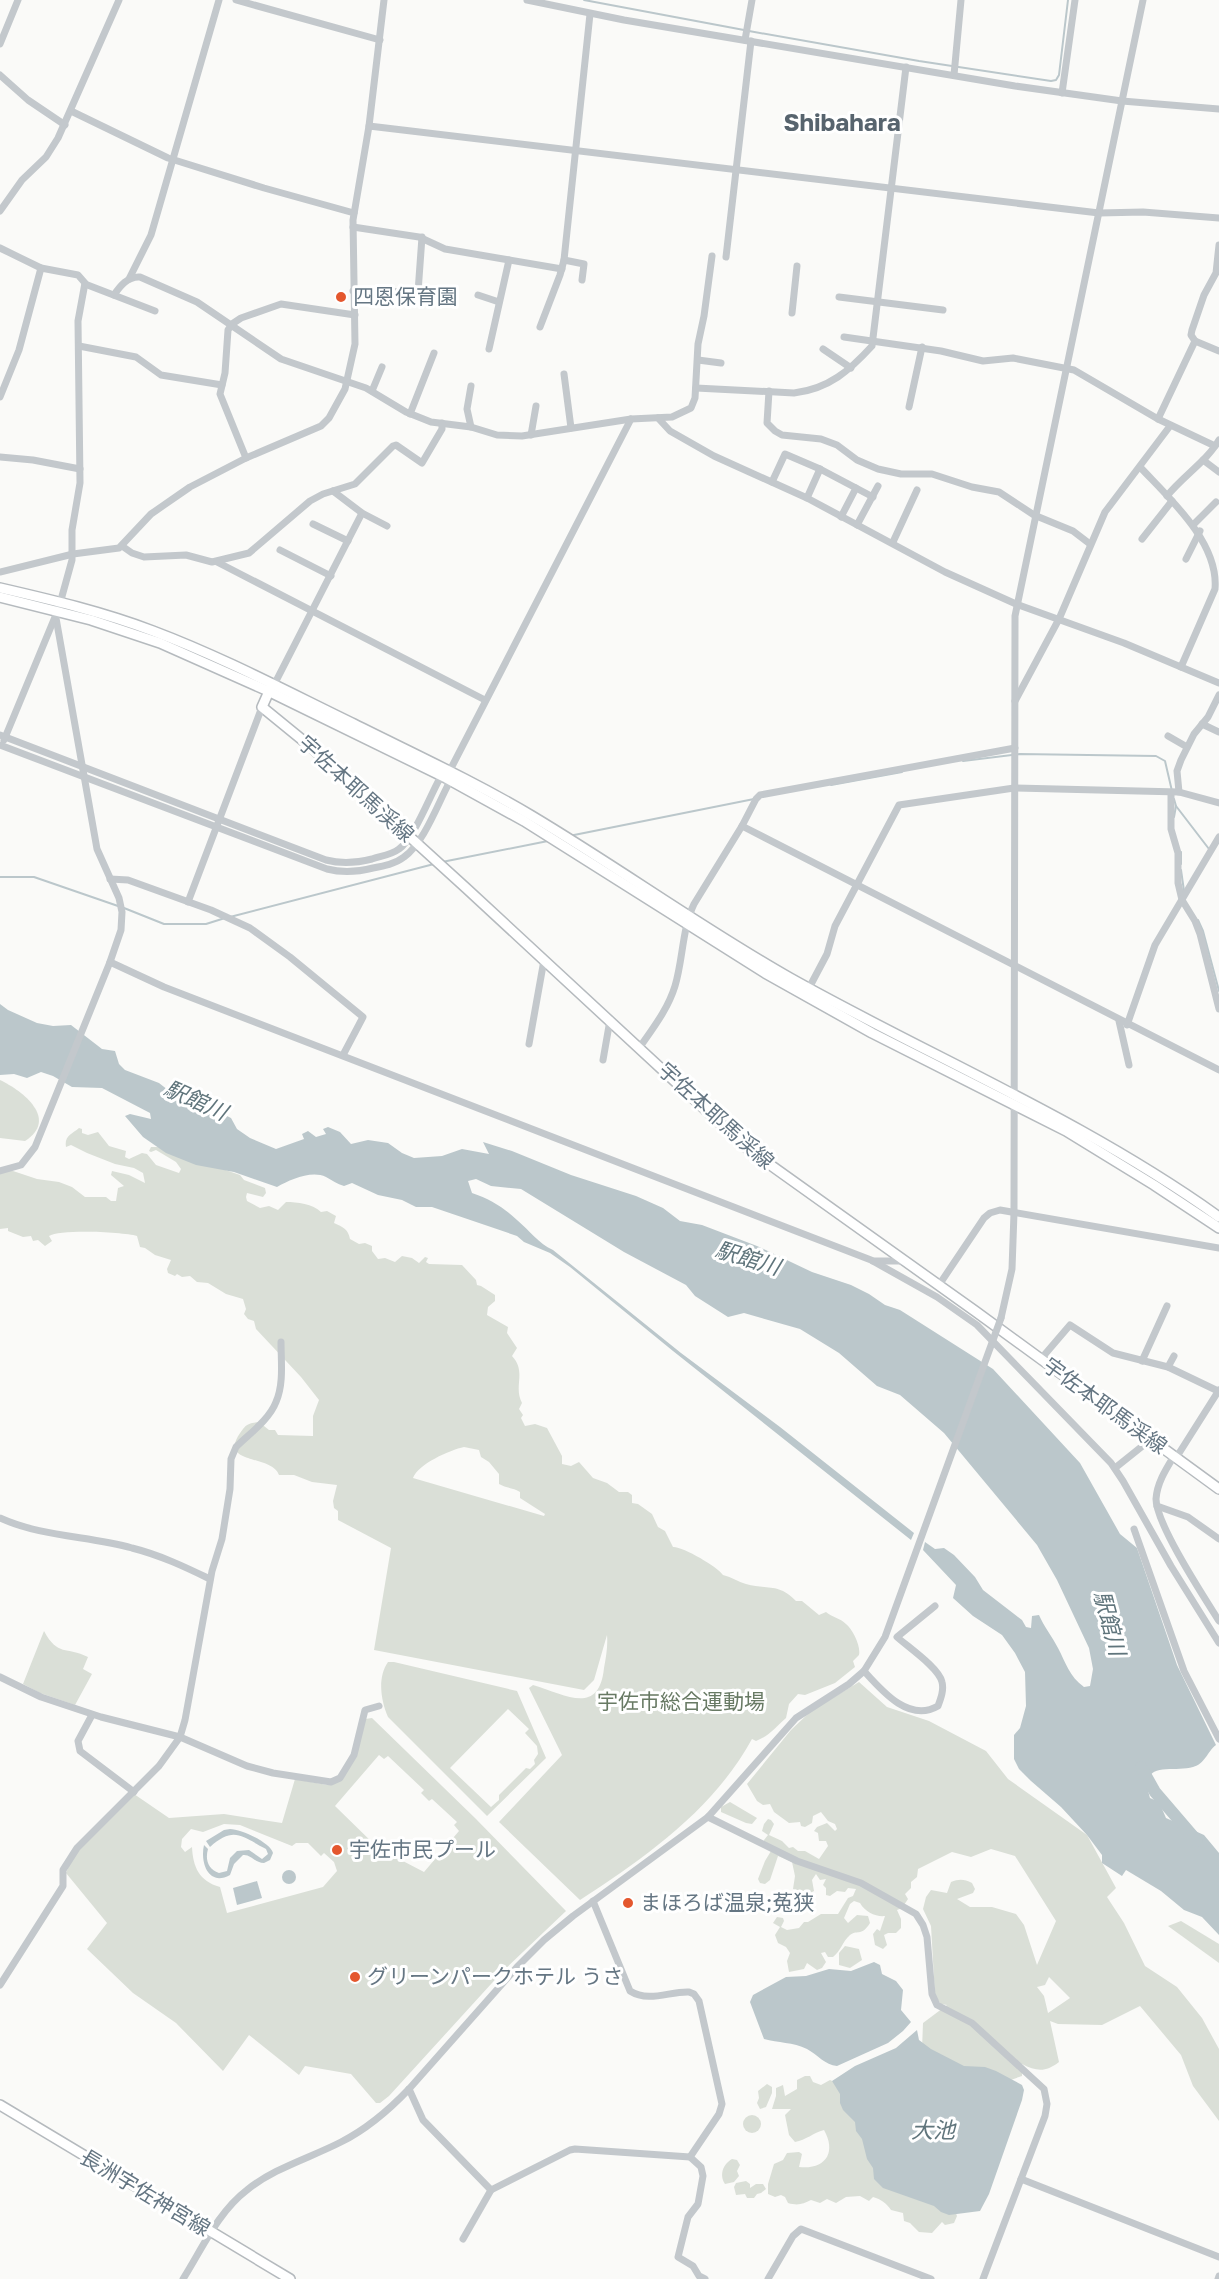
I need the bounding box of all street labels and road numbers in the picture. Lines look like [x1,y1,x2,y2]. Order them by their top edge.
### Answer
street label: 宇佐本耶馬渓線 [293,729,420,847]
street label: 宇佐本耶馬渓線 [653,1056,780,1174]
street label: 宇佐本耶馬渓線 [1038,1351,1173,1459]
street label: 長洲宇佐神宮線 [76,2143,215,2241]

